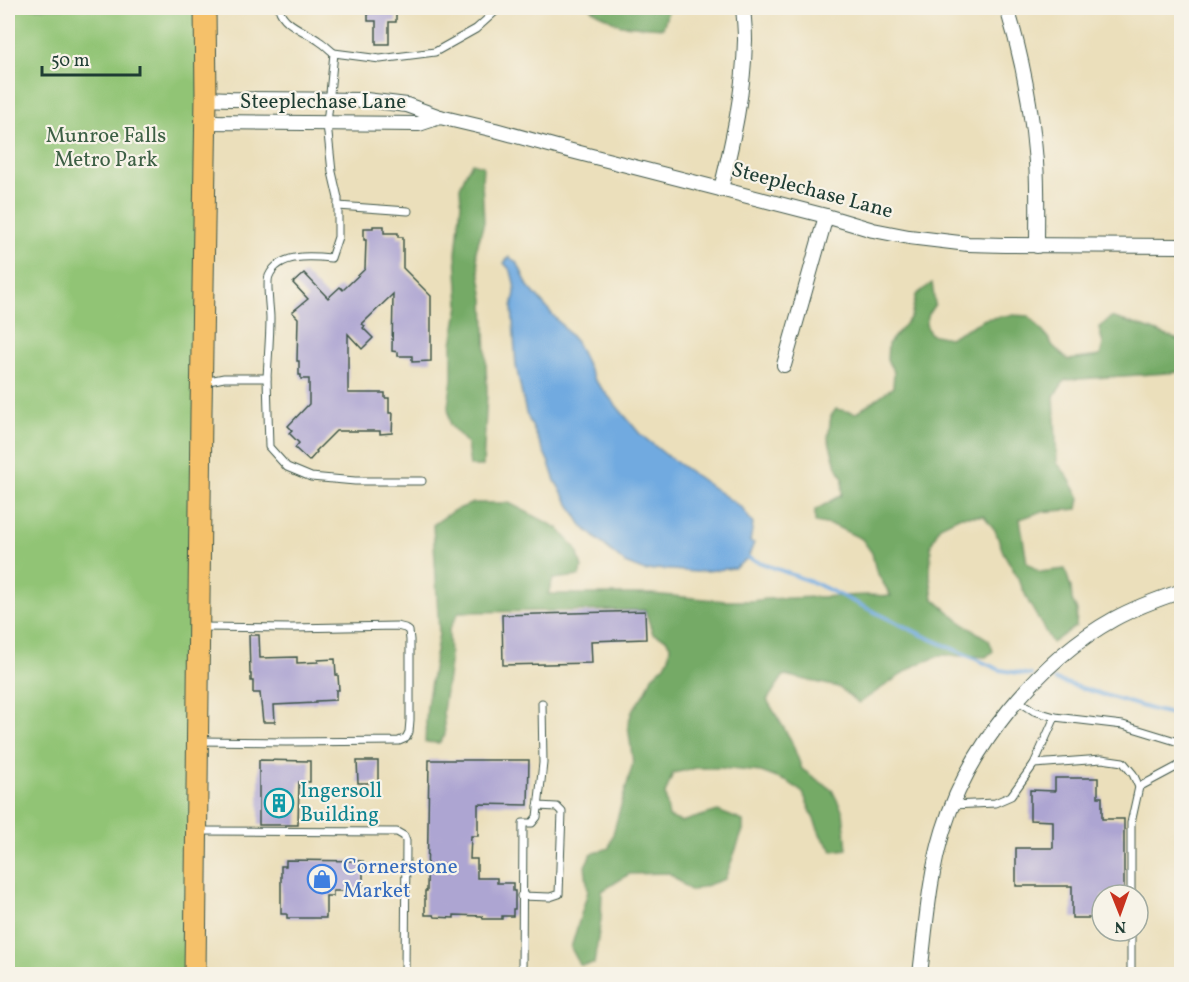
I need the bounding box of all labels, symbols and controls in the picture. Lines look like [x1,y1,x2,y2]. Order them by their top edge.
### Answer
scale bar [42,39,140,77]
text: 50 m [51,49,90,74]
street label: Steeplechase Lane [240,88,406,117]
park label: Munroe Falls Metro Park [46,122,166,175]
street label: Steeplechase Lane [728,155,896,227]
place label: Ingersoll Building [300,777,382,830]
building icon: Ingersoll Building [263,787,295,819]
place label: Cornerstone Market [343,853,458,906]
shop icon: Cornerstone Market [306,863,338,895]
north arrow [1090,883,1150,943]
text: N [1114,915,1126,937]

